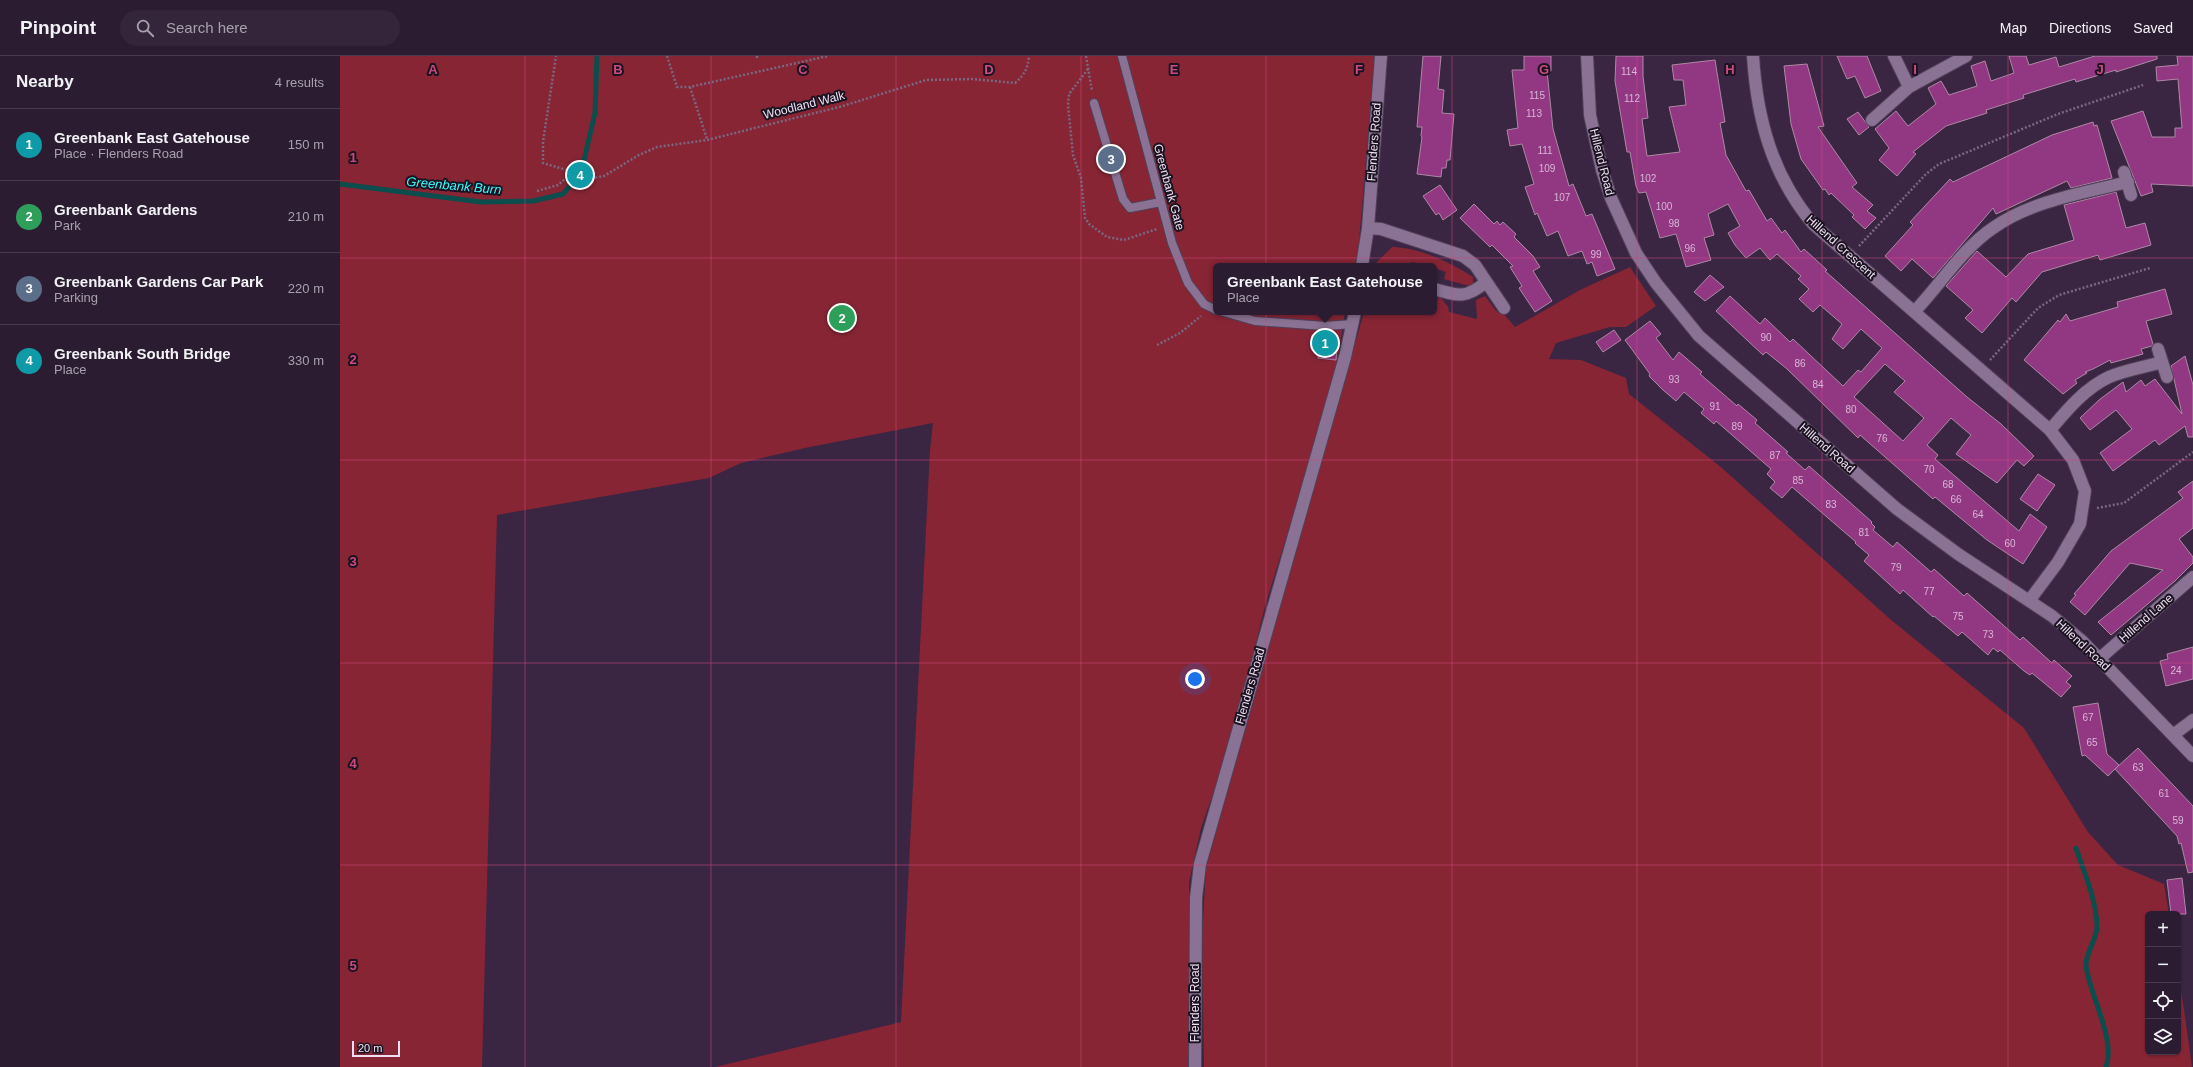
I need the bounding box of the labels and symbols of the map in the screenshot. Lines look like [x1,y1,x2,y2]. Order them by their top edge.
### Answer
text: A [428,62,438,77]
text: B [613,62,623,77]
text: C [798,62,808,77]
text: D [984,62,994,77]
text: E [1170,62,1179,77]
text: F [1355,62,1363,77]
text: G [1539,62,1549,77]
text: H [1725,62,1735,77]
text: I [1913,62,1917,77]
text: J [2096,62,2104,77]
house number: 114 [1621,66,1637,77]
street label: Woodland Walk [762,88,847,122]
house number: 115 [1529,90,1545,101]
house number: 112 [1624,93,1640,104]
street label: Flenders Road [1364,102,1384,182]
house number: 113 [1526,108,1542,119]
street label: Hillend Road [1587,127,1617,197]
street label: Greenbank Gate [1151,142,1187,232]
pin: 3 [1098,144,1124,174]
house number: 111 [1537,145,1553,156]
text: 1 [349,150,357,165]
pin: 4 [567,160,593,190]
house number: 109 [1539,163,1556,174]
house number: 102 [1640,173,1657,184]
water label: Greenbank Burn [406,174,502,197]
house number: 107 [1554,192,1571,203]
house number: 100 [1656,201,1673,212]
street label: Hillend Crescent [1804,212,1879,282]
house number: 98 [1668,218,1680,229]
house number: 96 [1684,243,1696,254]
house number: 99 [1590,249,1602,260]
pin: 2 [829,303,855,333]
pin: 1 [1312,328,1338,358]
house number: 90 [1760,332,1772,343]
text: 2 [349,352,357,367]
house number: 86 [1794,358,1806,369]
house number: 93 [1668,374,1680,385]
house number: 84 [1812,379,1824,390]
house number: 91 [1709,401,1721,412]
house number: 80 [1845,404,1857,415]
street label: Hillend Road [1796,420,1858,476]
house number: 89 [1731,421,1743,432]
house number: 76 [1876,433,1888,444]
house number: 87 [1769,450,1781,461]
house number: 70 [1923,464,1935,475]
house number: 85 [1792,475,1804,486]
house number: 68 [1942,479,1954,490]
house number: 66 [1950,494,1962,505]
house number: 83 [1825,499,1837,510]
house number: 64 [1972,509,1984,520]
house number: 81 [1858,527,1870,538]
house number: 60 [2004,538,2016,549]
text: 3 [349,554,357,569]
house number: 79 [1890,562,1902,573]
house number: 77 [1923,586,1935,597]
street label: Hillend Lane [2116,591,2176,645]
house number: 75 [1952,611,1964,622]
street label: Hillend Road [2053,616,2113,674]
house number: 73 [1982,629,1994,640]
street label: Flenders Road [1232,646,1268,726]
house number: 24 [2170,665,2182,676]
your location [1185,669,1205,689]
house number: 67 [2082,712,2094,723]
house number: 65 [2086,737,2098,748]
text: 4 [349,756,357,771]
house number: 63 [2132,762,2144,773]
house number: 61 [2158,788,2170,799]
house number: 59 [2172,815,2184,826]
text: 5 [349,958,357,973]
street label: Flenders Road [1188,964,1202,1042]
scale bar [352,1039,400,1058]

